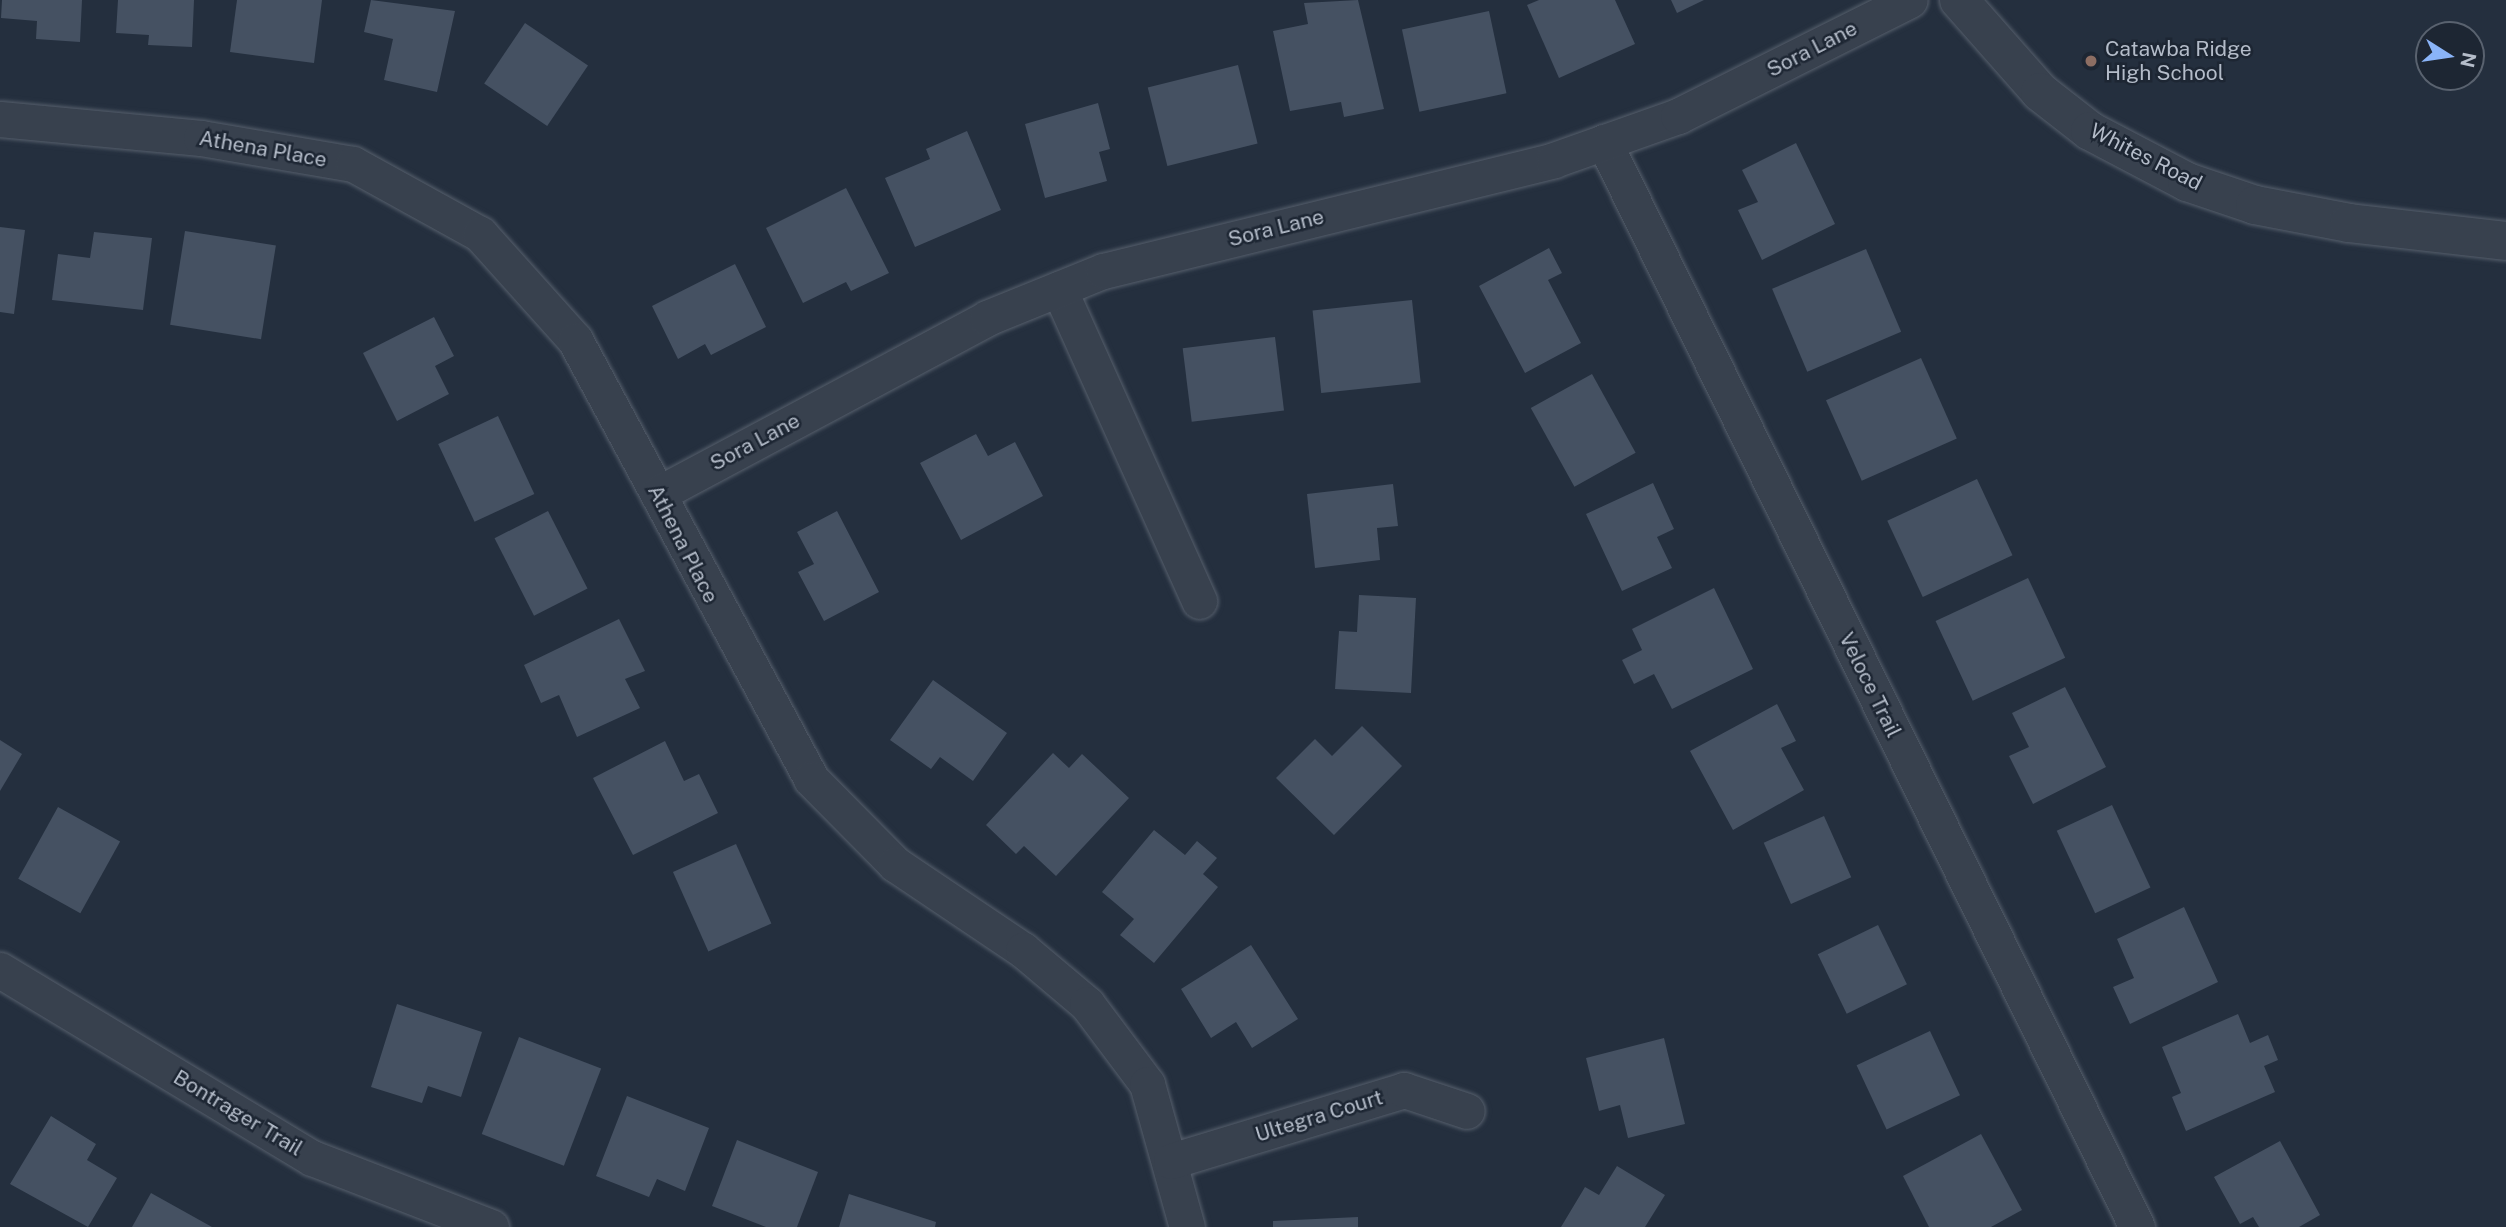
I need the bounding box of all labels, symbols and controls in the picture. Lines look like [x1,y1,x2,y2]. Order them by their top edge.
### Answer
street label: Sora Lane [1763,16,1861,82]
north arrow [2415,21,2485,91]
place label: Catawba Ridge High School [2105,36,2252,86]
text: N [2456,50,2481,69]
marker: Catawba Ridge High School [2083,53,2099,69]
street label: Whites Road [2086,118,2206,196]
street label: Athena Place [197,125,329,173]
street label: Sora Lane [1225,204,1327,252]
street label: Sora Lane [706,408,804,476]
street label: Athena Place [642,481,724,607]
street label: Veloce Trail [1834,628,1906,742]
street label: Bontrager Trail [169,1065,307,1161]
street label: Ultegra Court [1252,1085,1386,1147]

